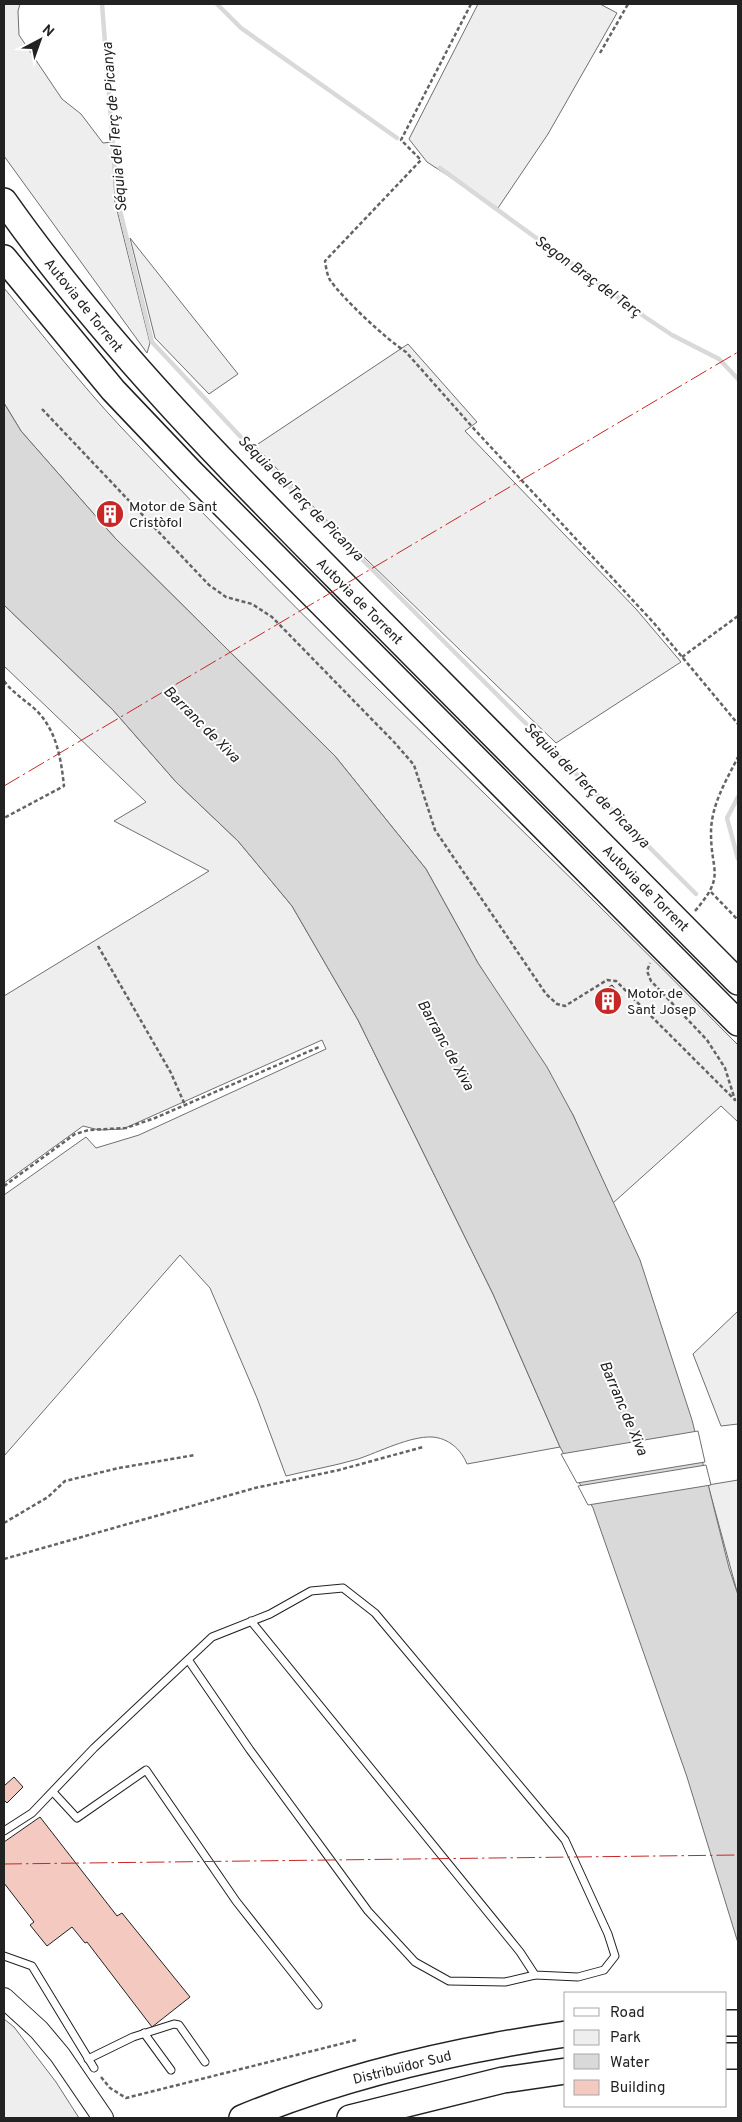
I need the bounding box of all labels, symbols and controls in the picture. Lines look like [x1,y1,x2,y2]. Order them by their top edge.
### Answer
north arrow [15,15,65,65]
text: N [38,22,57,41]
water label: Séquia del Terç de Picanya [99,41,132,213]
water label: Segon Braç del Terç [530,232,645,323]
street label: Autovia de Torrent [40,256,126,356]
water label: Séquia del Terç de Picanya [233,432,367,566]
building icon: Motor de Sant Cristòfol [95,499,125,529]
place label: Motor de Sant Cristòfol [129,499,217,532]
street label: Autovia de Torrent [312,555,406,649]
water label: Barranc de Xiva [158,683,244,768]
water label: Séquia del Terç de Picanya [519,719,653,853]
street label: Autovia de Torrent [598,842,692,936]
building icon: Motor de Sant Josep [593,986,623,1016]
place label: Motor de Sant Josep [627,986,697,1019]
water label: Barranc de Xiva [412,997,478,1095]
water label: Barranc de Xiva [594,1358,651,1459]
legend [564,1992,727,2107]
text: Road [610,2004,645,2023]
text: Park [610,2029,641,2048]
street label: Distribuïdor Sud [351,2048,453,2089]
text: Water [610,2054,650,2073]
text: Building [610,2079,665,2098]

